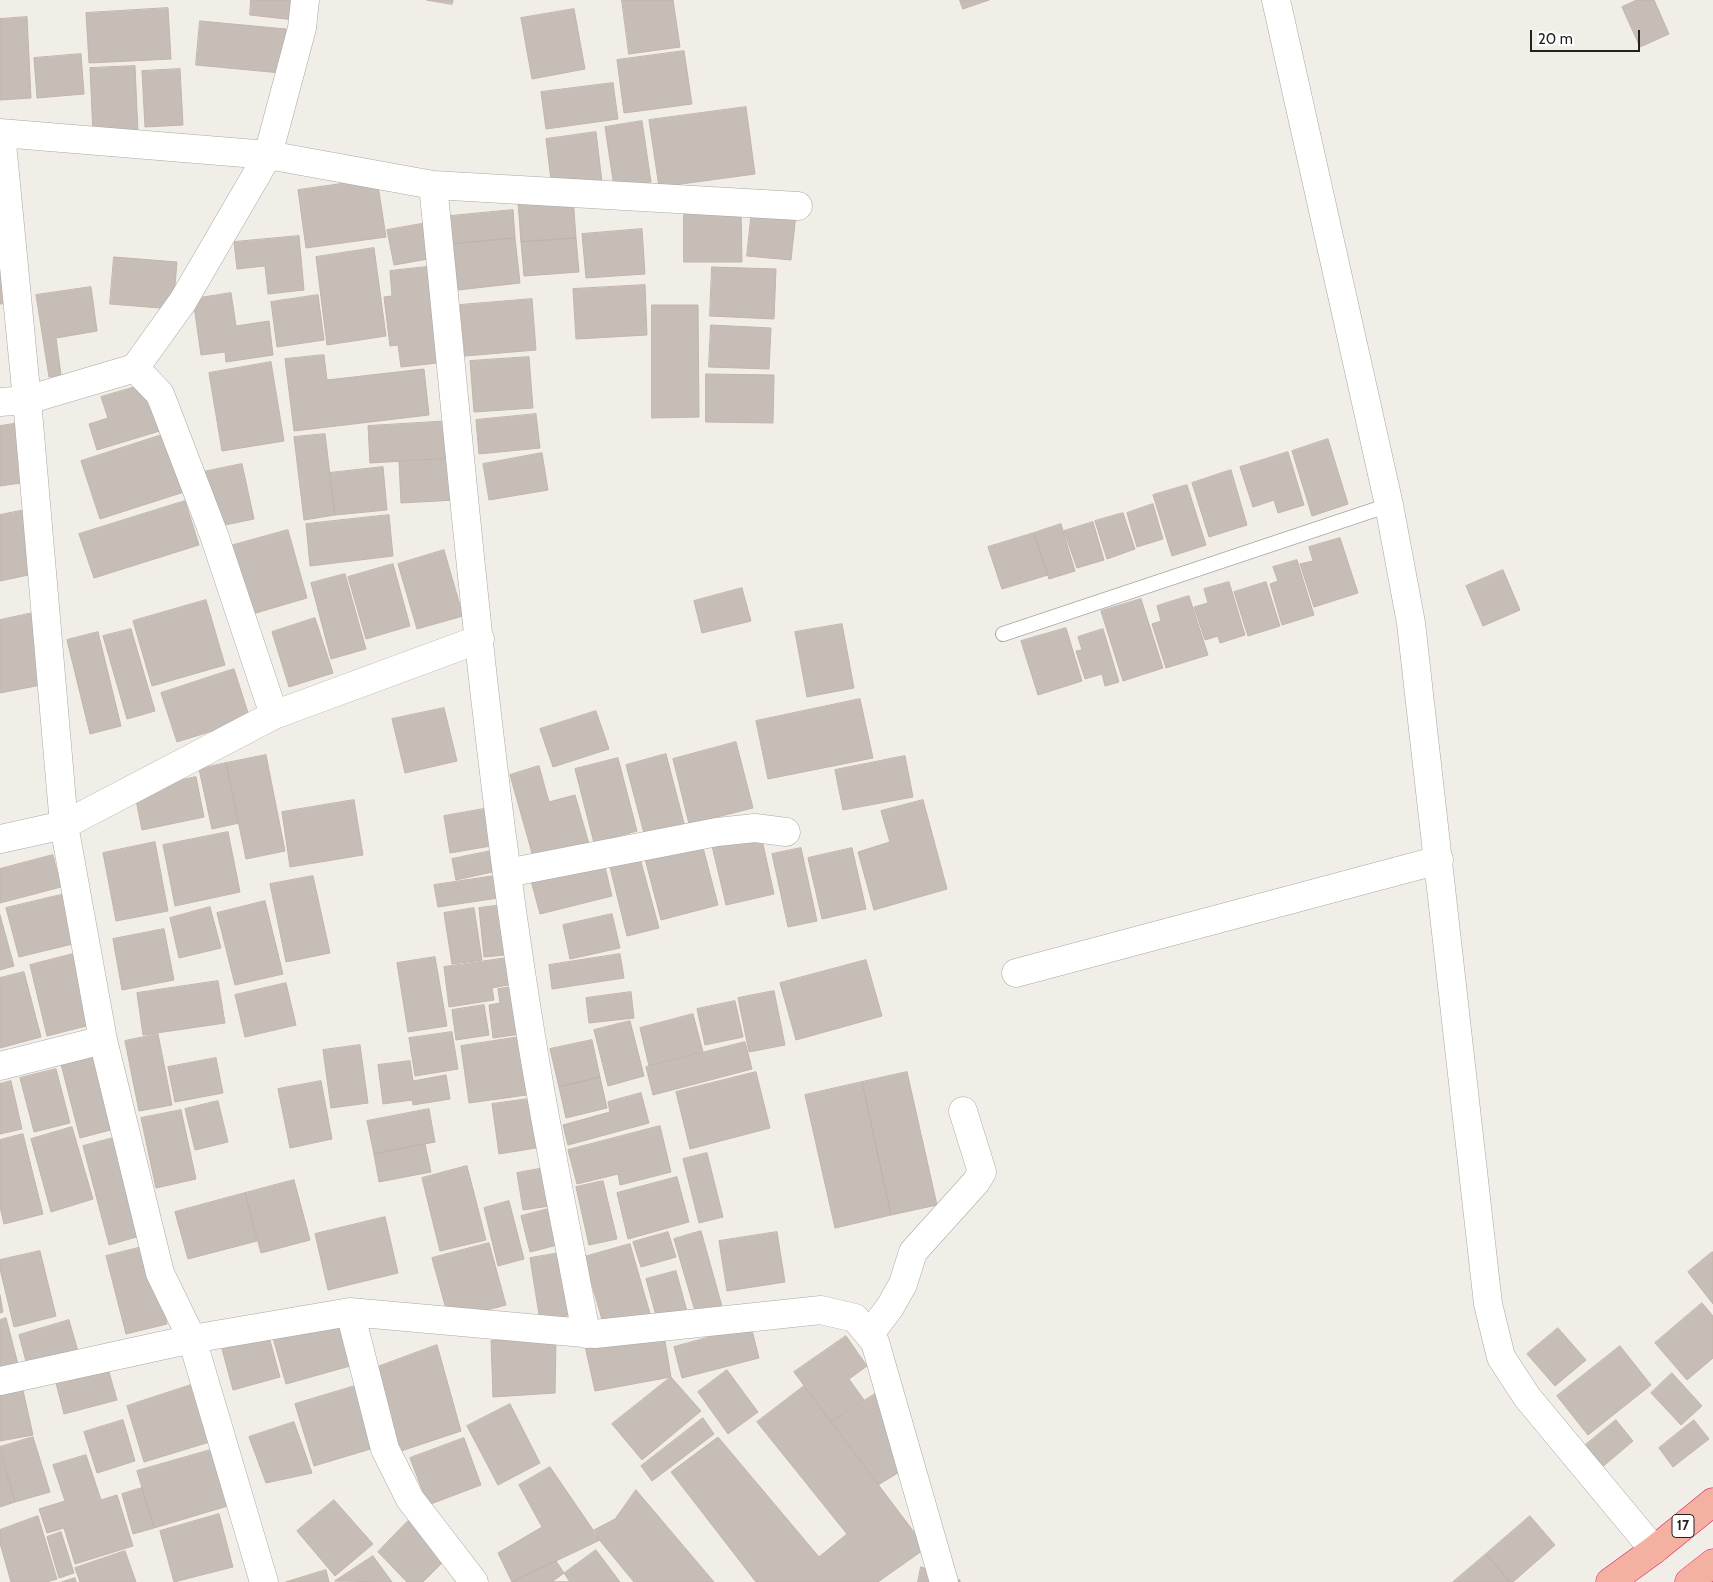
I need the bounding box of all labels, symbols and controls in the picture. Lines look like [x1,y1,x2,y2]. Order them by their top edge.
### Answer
scale bar [1533,20,1643,52]
text: 20 m [1538,30,1573,48]
road number: 17 [1672,1514,1694,1538]

